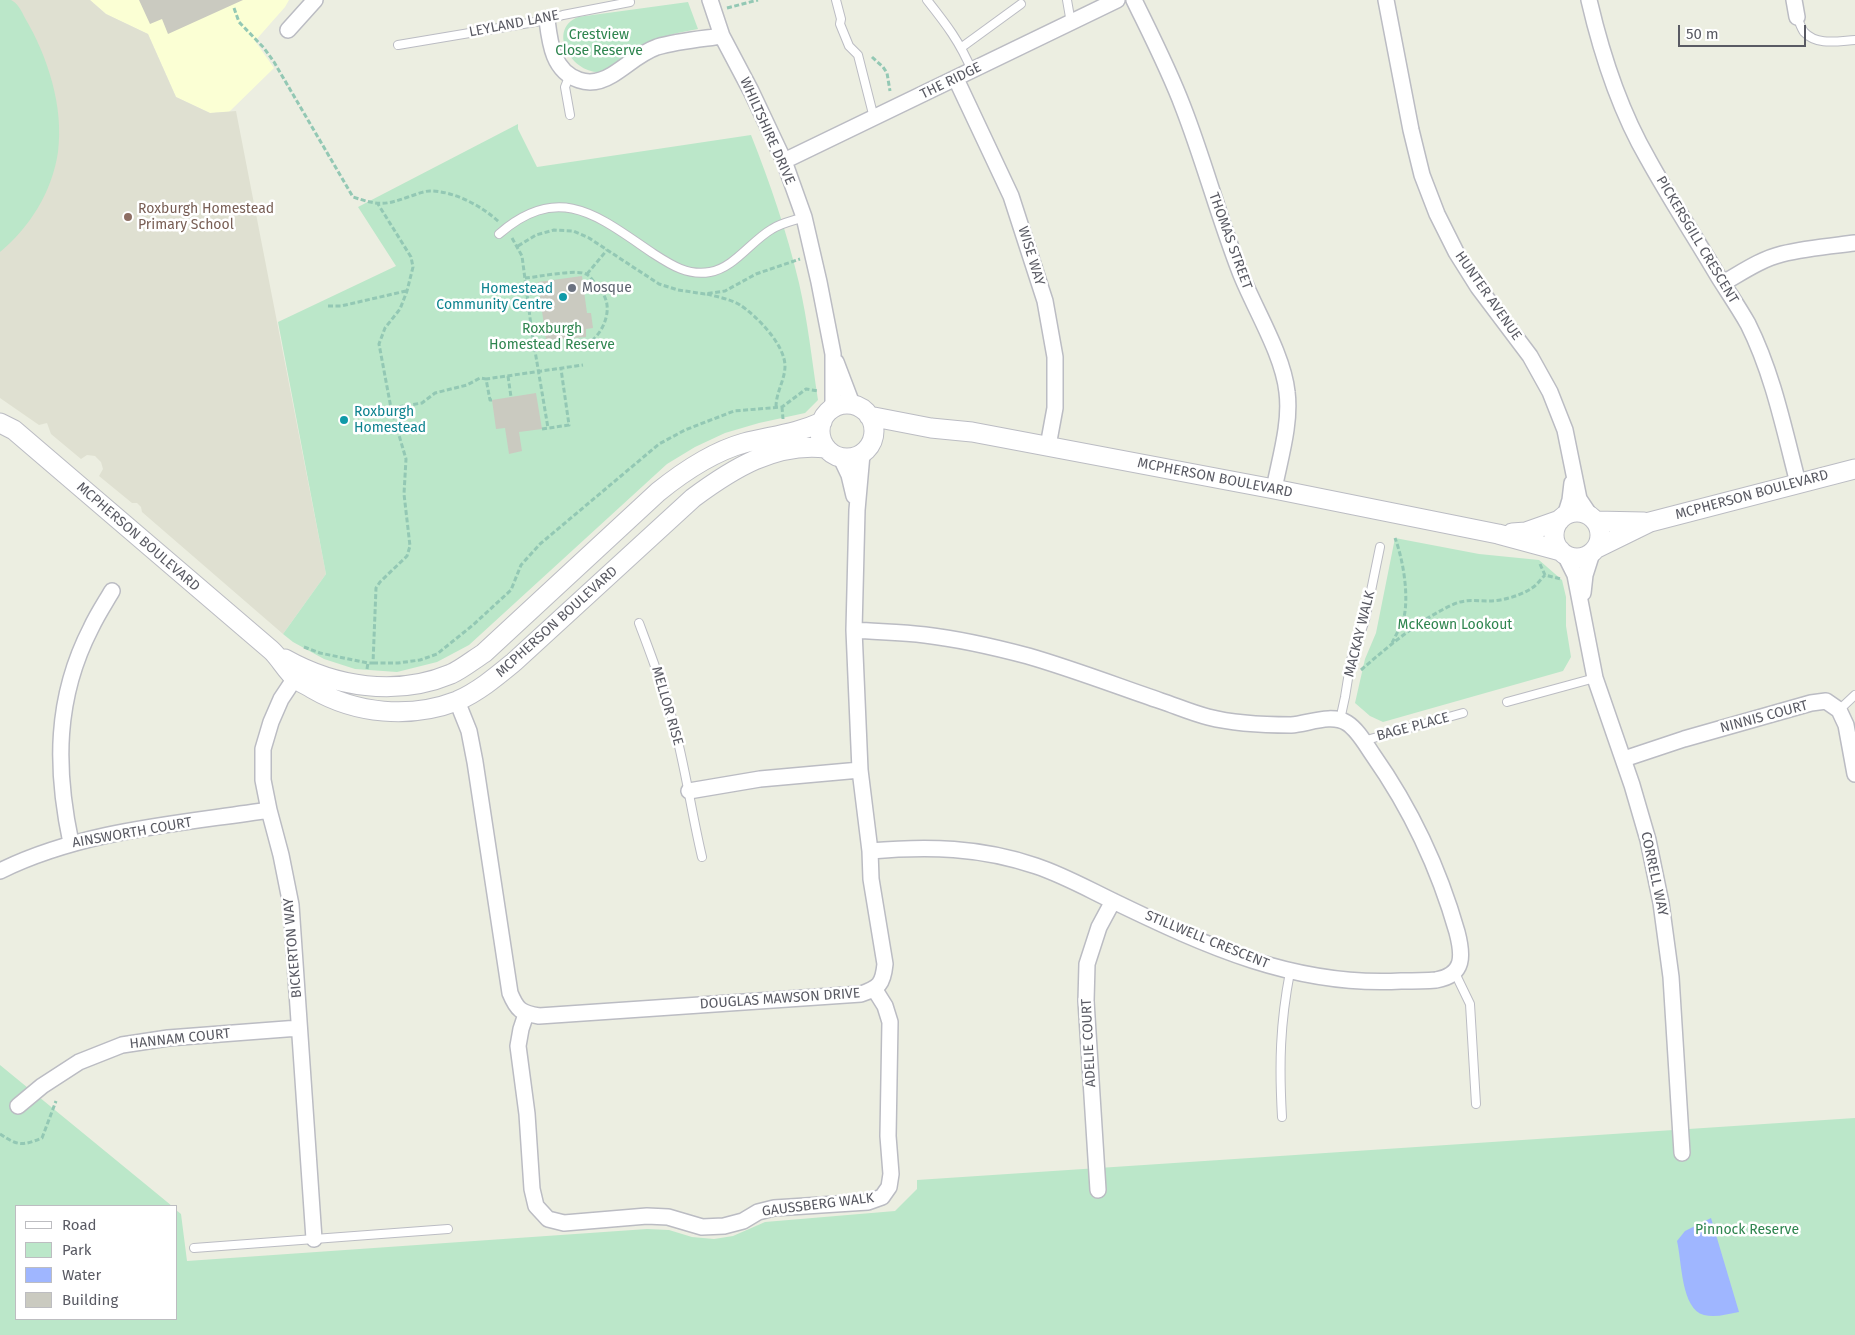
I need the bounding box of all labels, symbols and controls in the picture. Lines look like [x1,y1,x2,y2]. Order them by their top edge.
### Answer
street label: LEYLAND LANE [468,7,560,41]
scale bar [1680,15,1808,47]
text: 50 m [1686,25,1719,43]
park label: Crestview Close Reserve [555,27,643,59]
street label: THE RIDGE [918,59,984,103]
street label: WHILTSHIRE DRIVE [736,75,798,187]
street label: PICKERSGILL CRESCENT [1652,173,1742,307]
street label: THOMAS STREET [1205,190,1255,292]
place label: Roxburgh Homestead Primary School [138,201,274,233]
marker: Roxburgh Homestead Primary School [122,211,134,223]
street label: WISE WAY [1014,224,1048,288]
street label: HUNTER AVENUE [1451,248,1525,344]
place label: Mosque [582,280,632,296]
place label: Homestead Community Centre [436,281,553,314]
marker: Mosque [566,282,578,294]
marker: Homestead Community Centre [557,291,569,303]
park label: Roxburgh Homestead Reserve [489,321,615,354]
place label: Roxburgh Homestead [354,404,426,437]
marker: Roxburgh Homestead [338,414,350,426]
street label: MCPHERSON BOULEVARD [1136,455,1294,501]
street label: MCPHERSON BOULEVARD [1674,466,1830,524]
street label: MCPHERSON BOULEVARD [73,479,203,595]
street label: MCPHERSON BOULEVARD [493,563,621,681]
street label: MACKAY WALK [1341,589,1379,679]
park label: McKeown Lookout [1398,617,1512,633]
street label: MELLOR RISE [648,665,686,747]
street label: NINNIS COURT [1718,697,1810,737]
street label: BAGE PLACE [1375,709,1451,745]
street label: AINSWORTH COURT [71,814,193,852]
street label: CORRELL WAY [1637,830,1671,918]
street label: BICKERTON WAY [280,897,306,999]
street label: STILLWELL CRESCENT [1143,907,1271,973]
street label: DOUGLAS MAWSON DRIVE [699,985,861,1013]
street label: ADELIE COURT [1078,998,1100,1088]
street label: HANNAM COURT [129,1025,231,1053]
street label: GAUSSBERG WALK [761,1190,875,1220]
legend [15,1205,178,1320]
text: Road [62,1216,97,1234]
park label: Pinnock Reserve [1695,1222,1799,1238]
text: Park [62,1241,92,1259]
text: Water [62,1266,101,1284]
text: Building [62,1291,118,1309]

